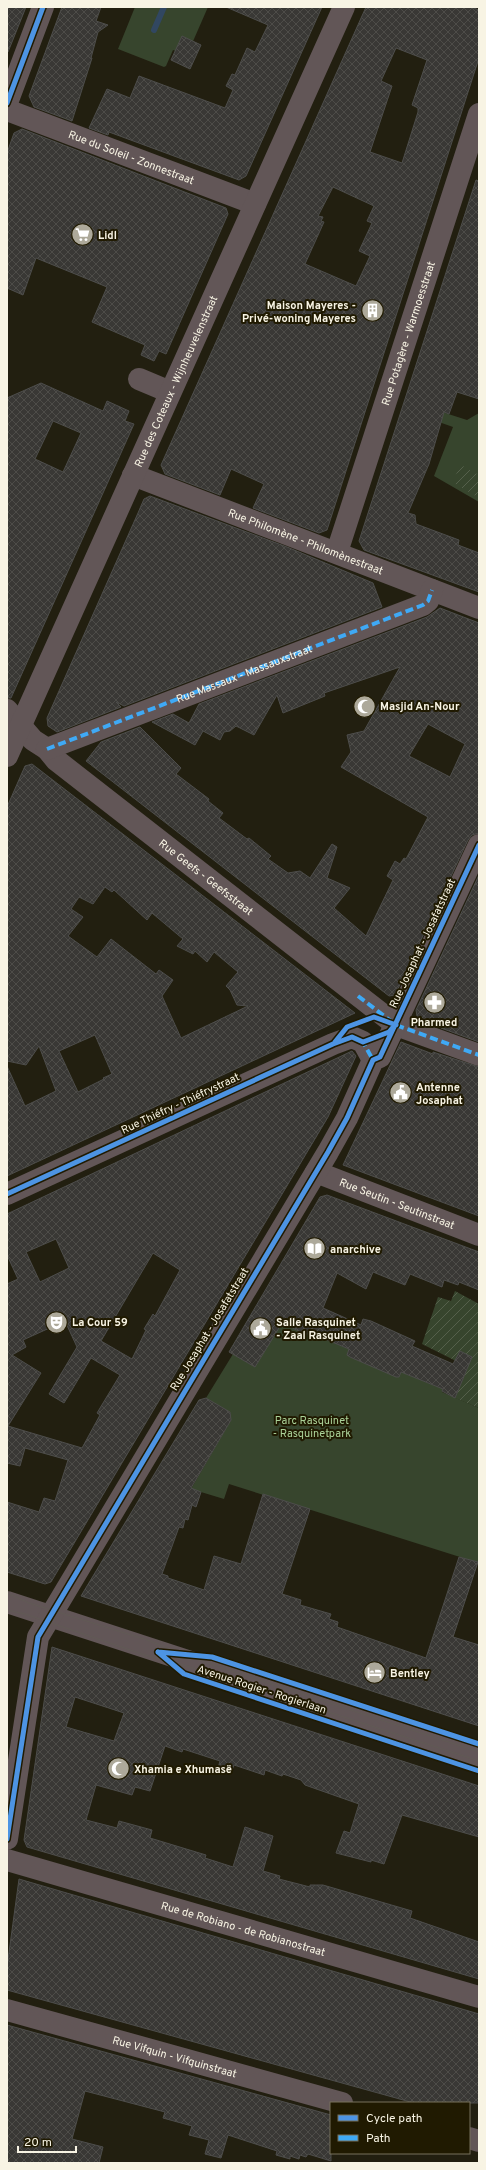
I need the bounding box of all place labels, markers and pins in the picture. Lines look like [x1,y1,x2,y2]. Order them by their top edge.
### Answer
supermarket icon: Lidl [69,222,95,248]
place label: Lidl [98,229,117,243]
building icon: Maison Mayeres - Privé-woning Mayeres [359,298,385,324]
place label: Maison Mayeres - Privé-woning Mayeres [242,299,356,326]
mosque icon: Masjid An-Nour [352,693,378,719]
place label: Masjid An-Nour [380,700,460,714]
pharmacy icon: Pharmed [421,989,447,1015]
place label: Pharmed [411,1016,457,1030]
public building icon: Antenne Josaphat [387,1080,413,1106]
place label: Antenne Josaphat [416,1081,463,1108]
library icon: anarchive [302,1236,328,1262]
place label: anarchive [330,1243,381,1257]
theatre icon: La Cour 59 [43,1309,69,1335]
public building icon: Salle Rasquinet - Zaal Rasquinet [247,1315,273,1341]
place label: La Cour 59 [72,1316,128,1330]
place label: Salle Rasquinet - Zaal Rasquinet [276,1316,360,1343]
hotel icon: Bentley [361,1660,387,1686]
place label: Bentley [390,1667,430,1681]
mosque icon: Xhamia e Xhumasë [105,1756,131,1782]
place label: Xhamia e Xhumasë [134,1763,232,1777]

